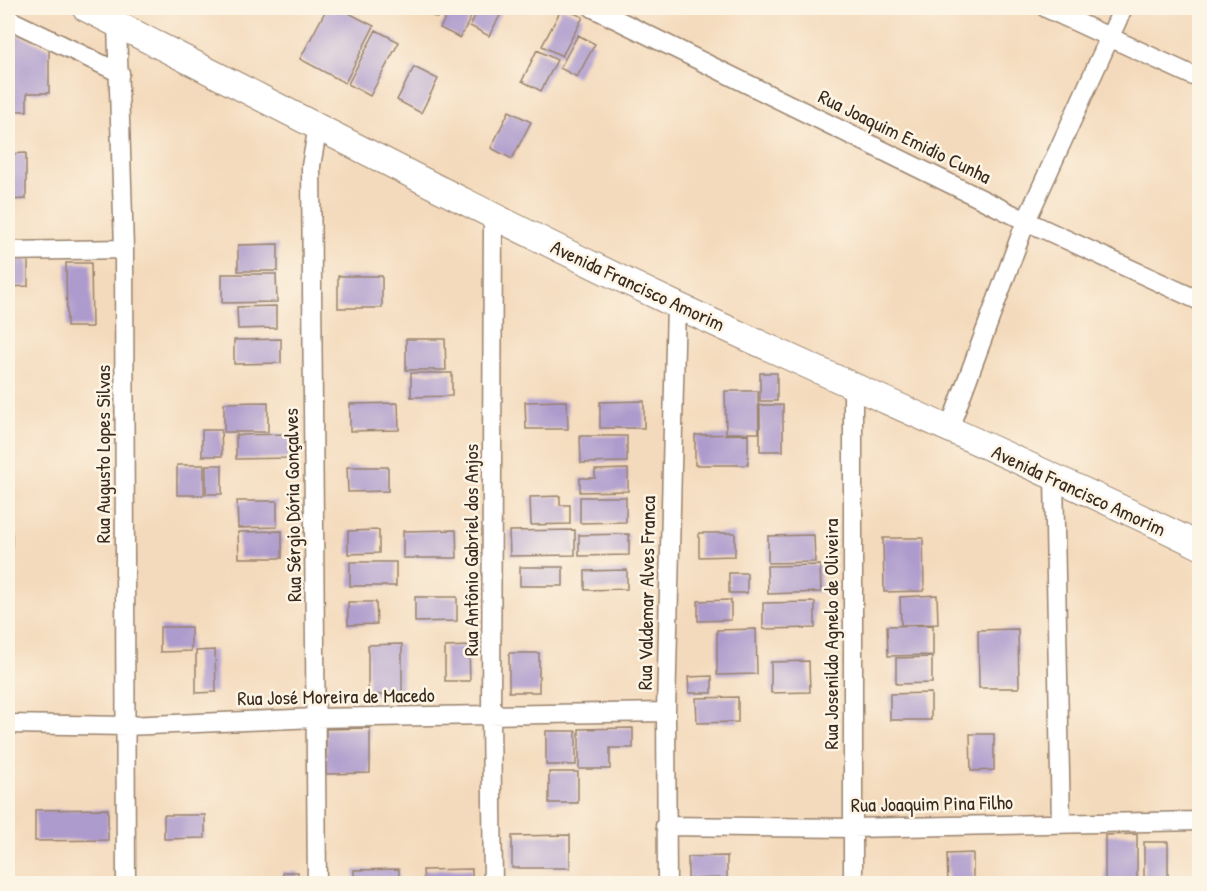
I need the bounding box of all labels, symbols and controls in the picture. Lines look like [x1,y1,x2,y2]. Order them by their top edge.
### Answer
street label: Rua Joaquim Emidio Cunha [814,82,996,190]
street label: Avenida Francisco Amorim [547,233,729,337]
street label: Rua Augusto Lopes Silvas [89,365,116,543]
street label: Rua Sérgio Dória Gonçalves [277,408,307,602]
street label: Avenida Francisco Amorim [988,438,1170,542]
street label: Rua Antônio Gabriel dos Anjos [457,443,484,656]
street label: Rua Valdemar Alves Franca [631,495,661,690]
street label: Rua Josenildo Agnelo de Oliveira [817,518,844,749]
street label: Rua José Moreira de Macedo [237,681,435,711]
street label: Rua Joaquim Pina Filho [851,788,1013,818]

